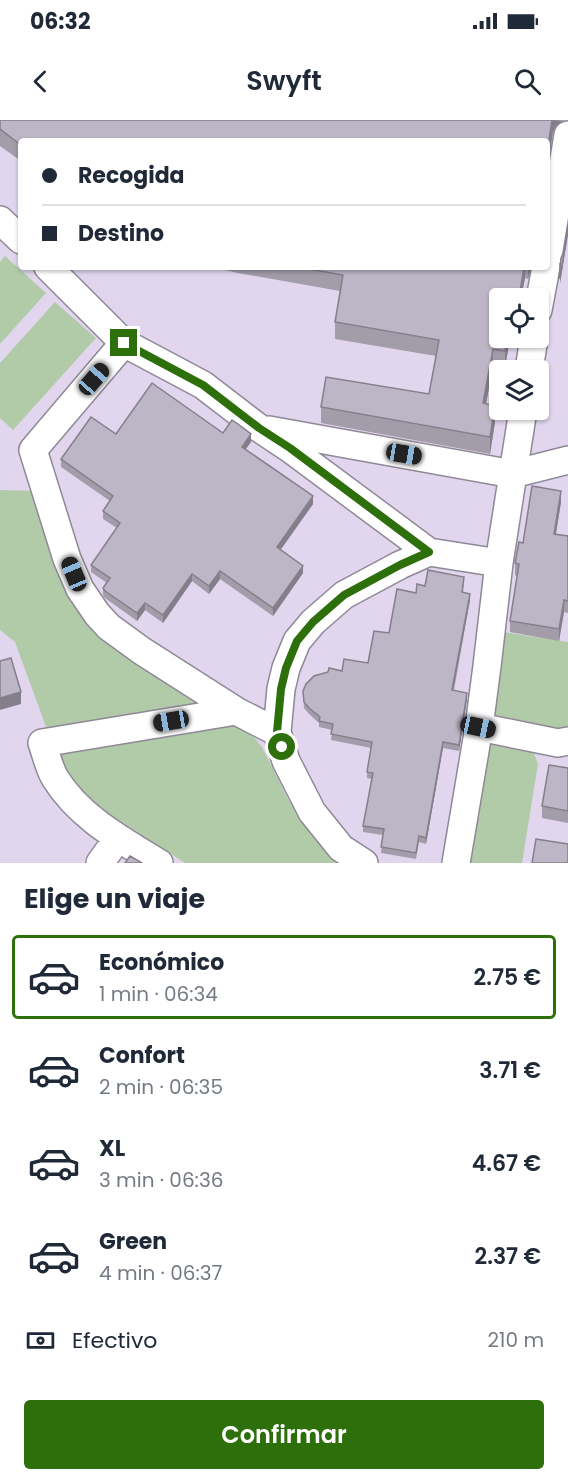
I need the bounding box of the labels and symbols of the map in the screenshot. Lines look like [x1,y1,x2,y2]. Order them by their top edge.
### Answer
route end [110,329,137,356]
car [75,360,113,398]
car [385,442,423,466]
car [59,554,89,594]
car [152,709,190,733]
car [459,714,497,740]
route start [268,733,295,760]

